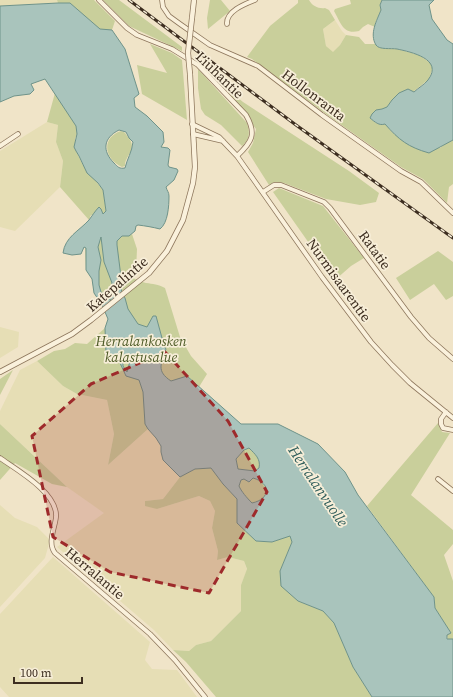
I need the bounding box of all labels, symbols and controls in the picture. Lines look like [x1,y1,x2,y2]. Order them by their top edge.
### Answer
street label: Liuhantie [191,47,249,103]
street label: Hollonranta [278,64,351,126]
street label: Ratatie [354,226,396,274]
street label: Nurmisaarentie [302,234,376,326]
street label: Katepalintie [82,252,152,316]
park label: Herralankosken kalastusalue [94,331,187,367]
water label: Herralanvuolle [283,440,353,530]
street label: Herralantie [61,542,129,604]
scale bar [14,659,82,685]
text: 100 m [20,665,52,681]

